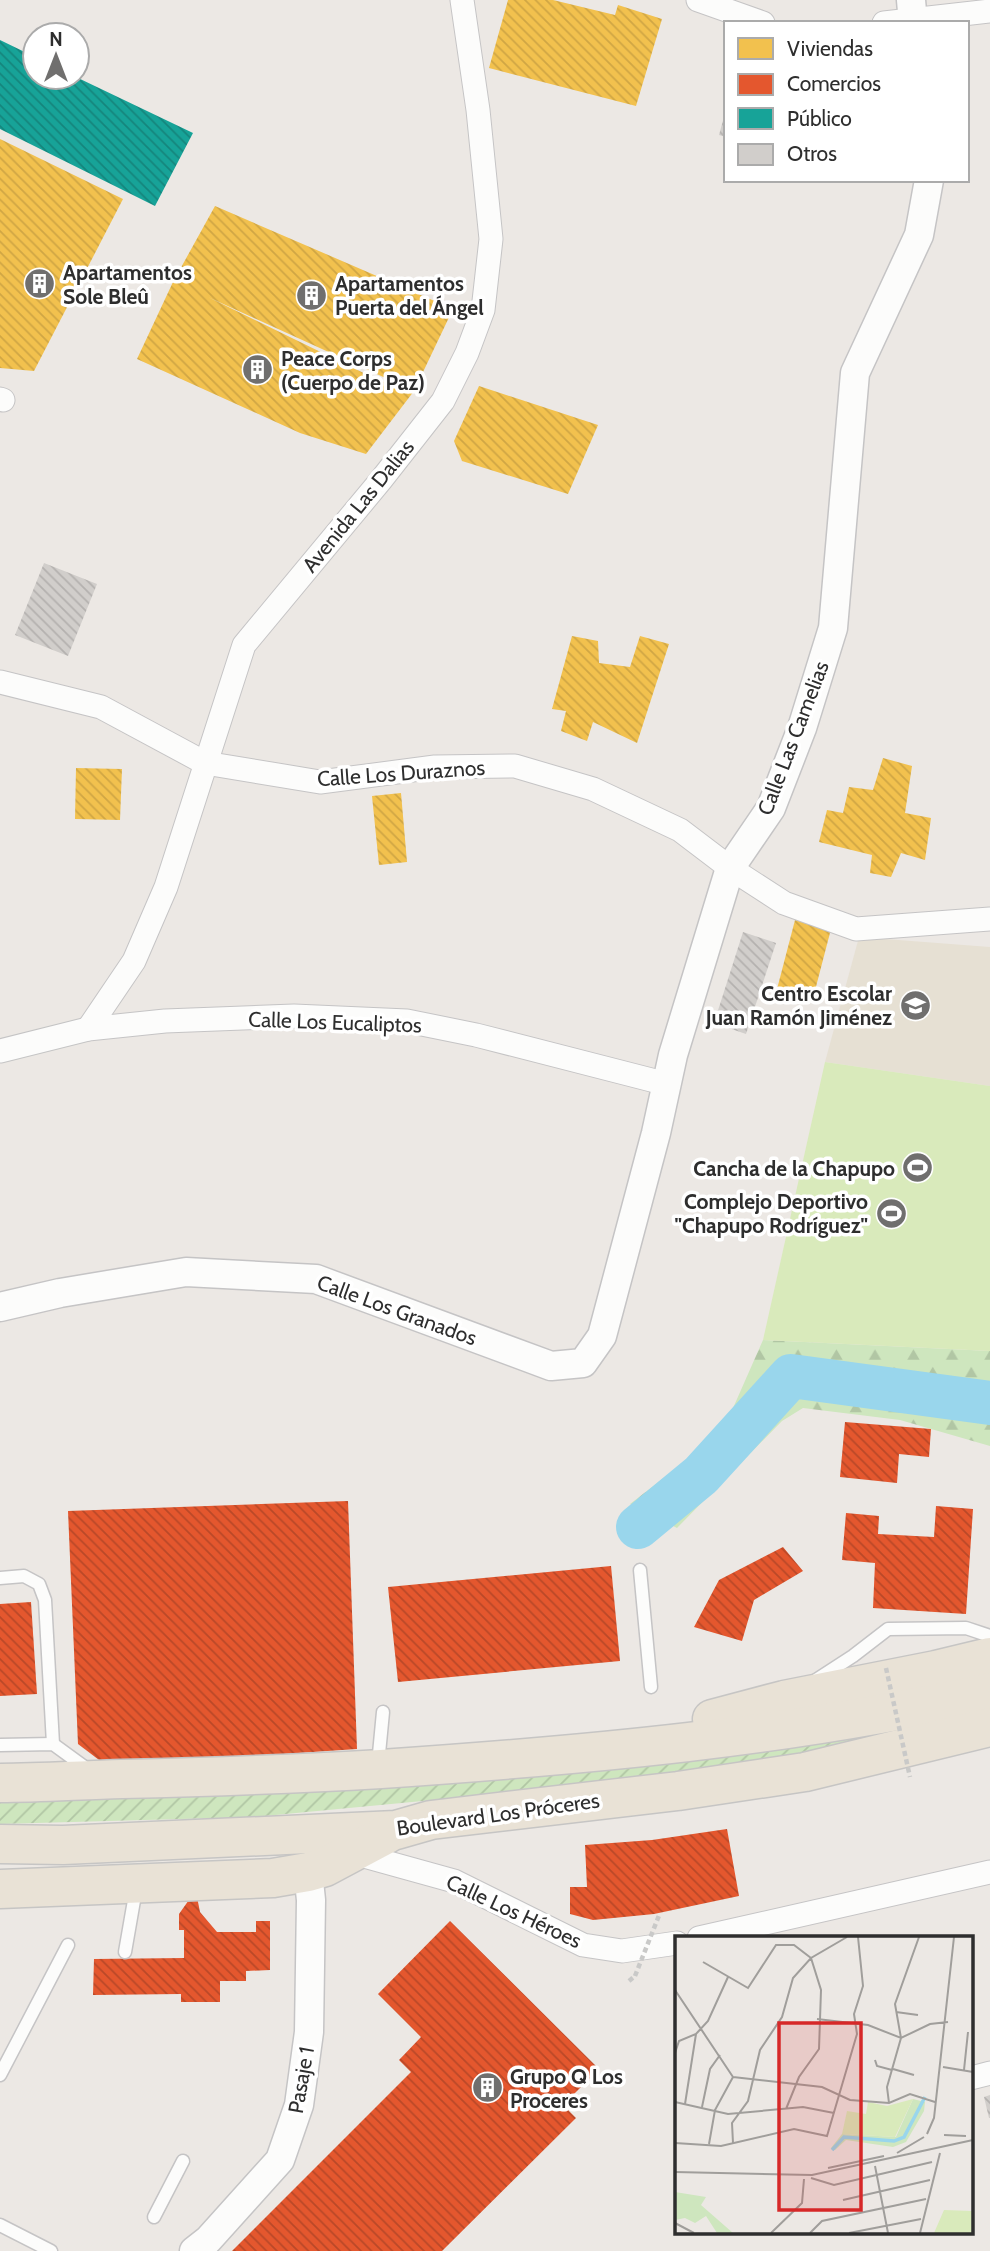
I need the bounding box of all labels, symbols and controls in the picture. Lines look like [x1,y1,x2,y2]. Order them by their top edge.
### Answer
north arrow [21,21,91,91]
legend [724,21,969,182]
text: N [49,28,63,51]
text: Viviendas [787,36,873,61]
text: Comercios [787,71,881,96]
text: Público [787,106,852,131]
text: Otros [787,141,837,166]
place label: Apartamentos Sole Bleû [63,260,192,309]
building icon: Apartamentos Sole Bleû [23,267,57,301]
place label: Apartamentos Puerta del Ángel [335,271,484,320]
building icon: Apartamentos Puerta del Ángel [295,278,329,312]
place label: Peace Corps (Cuerpo de Paz) [281,346,425,395]
building icon: Peace Corps (Cuerpo de Paz) [241,353,275,387]
street label: Avenida Las Dalias [297,435,419,577]
street label: Calle Las Camelias [752,657,834,818]
street label: Calle Los Duraznos [316,755,486,791]
place label: Centro Escolar Juan Ramón Jiménez [705,981,892,1030]
school or university icon: Centro Escolar Juan Ramón Jiménez [898,988,932,1022]
street label: Calle Los Eucaliptos [248,1006,423,1038]
sports icon: Cancha de la Chapupo [901,1151,935,1185]
place label: Cancha de la Chapupo [693,1156,895,1181]
place label: Complejo Deportivo "Chapupo Rodríguez" [674,1189,868,1238]
sports icon: Complejo Deportivo "Chapupo Rodríguez" [874,1196,908,1230]
street label: Calle Los Granados [314,1270,480,1351]
street label: Boulevard Los Próceres [395,1787,601,1841]
street label: Calle Los Héroes [442,1869,586,1953]
inset map [675,1936,972,2234]
street label: Pasaje 1 [283,2045,320,2116]
place label: Grupo Q Los Proceres [510,2064,623,2113]
building icon: Grupo Q Los Proceres [470,2071,504,2105]

